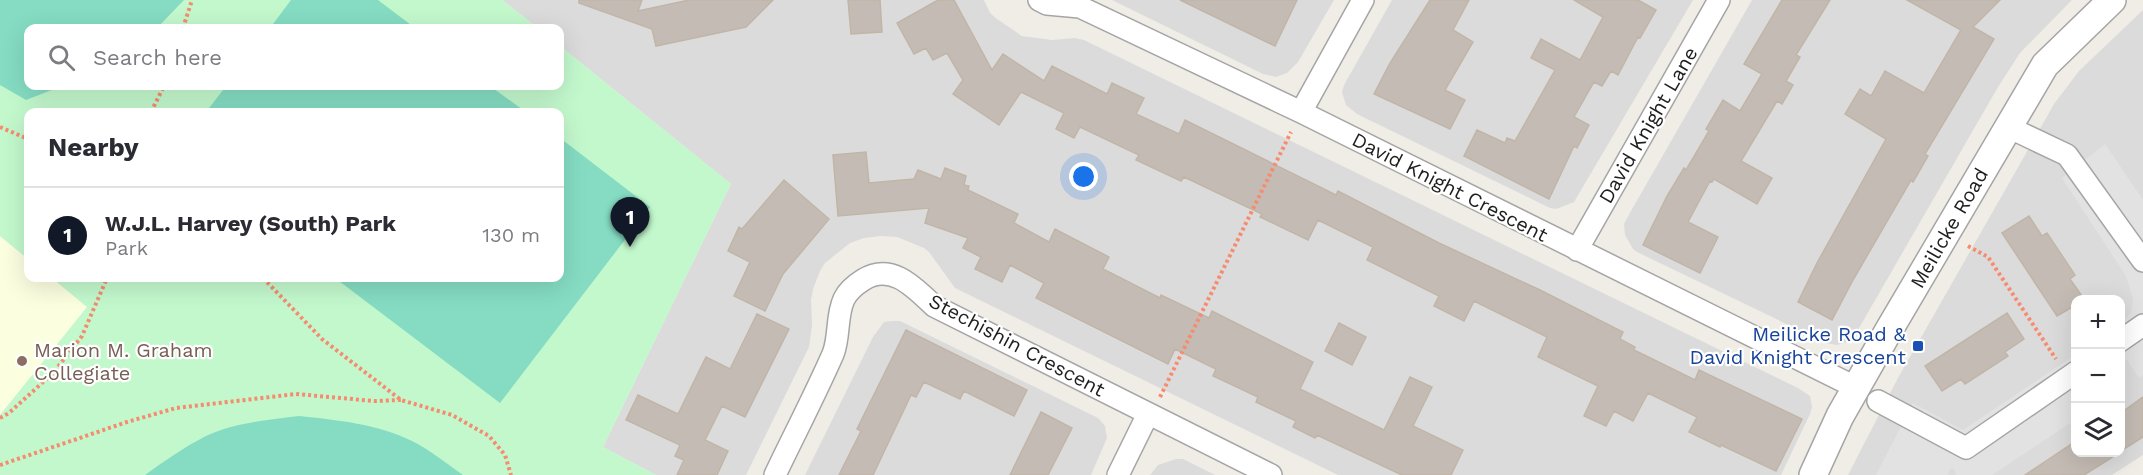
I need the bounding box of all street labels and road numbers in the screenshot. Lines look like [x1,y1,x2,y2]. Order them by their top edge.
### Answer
street label: David Knight Lane [1593,43,1703,207]
street label: David Knight Crescent [1348,127,1552,247]
street label: Meilicke Road [1905,164,1993,292]
street label: Stechishin Crescent [925,288,1110,402]

